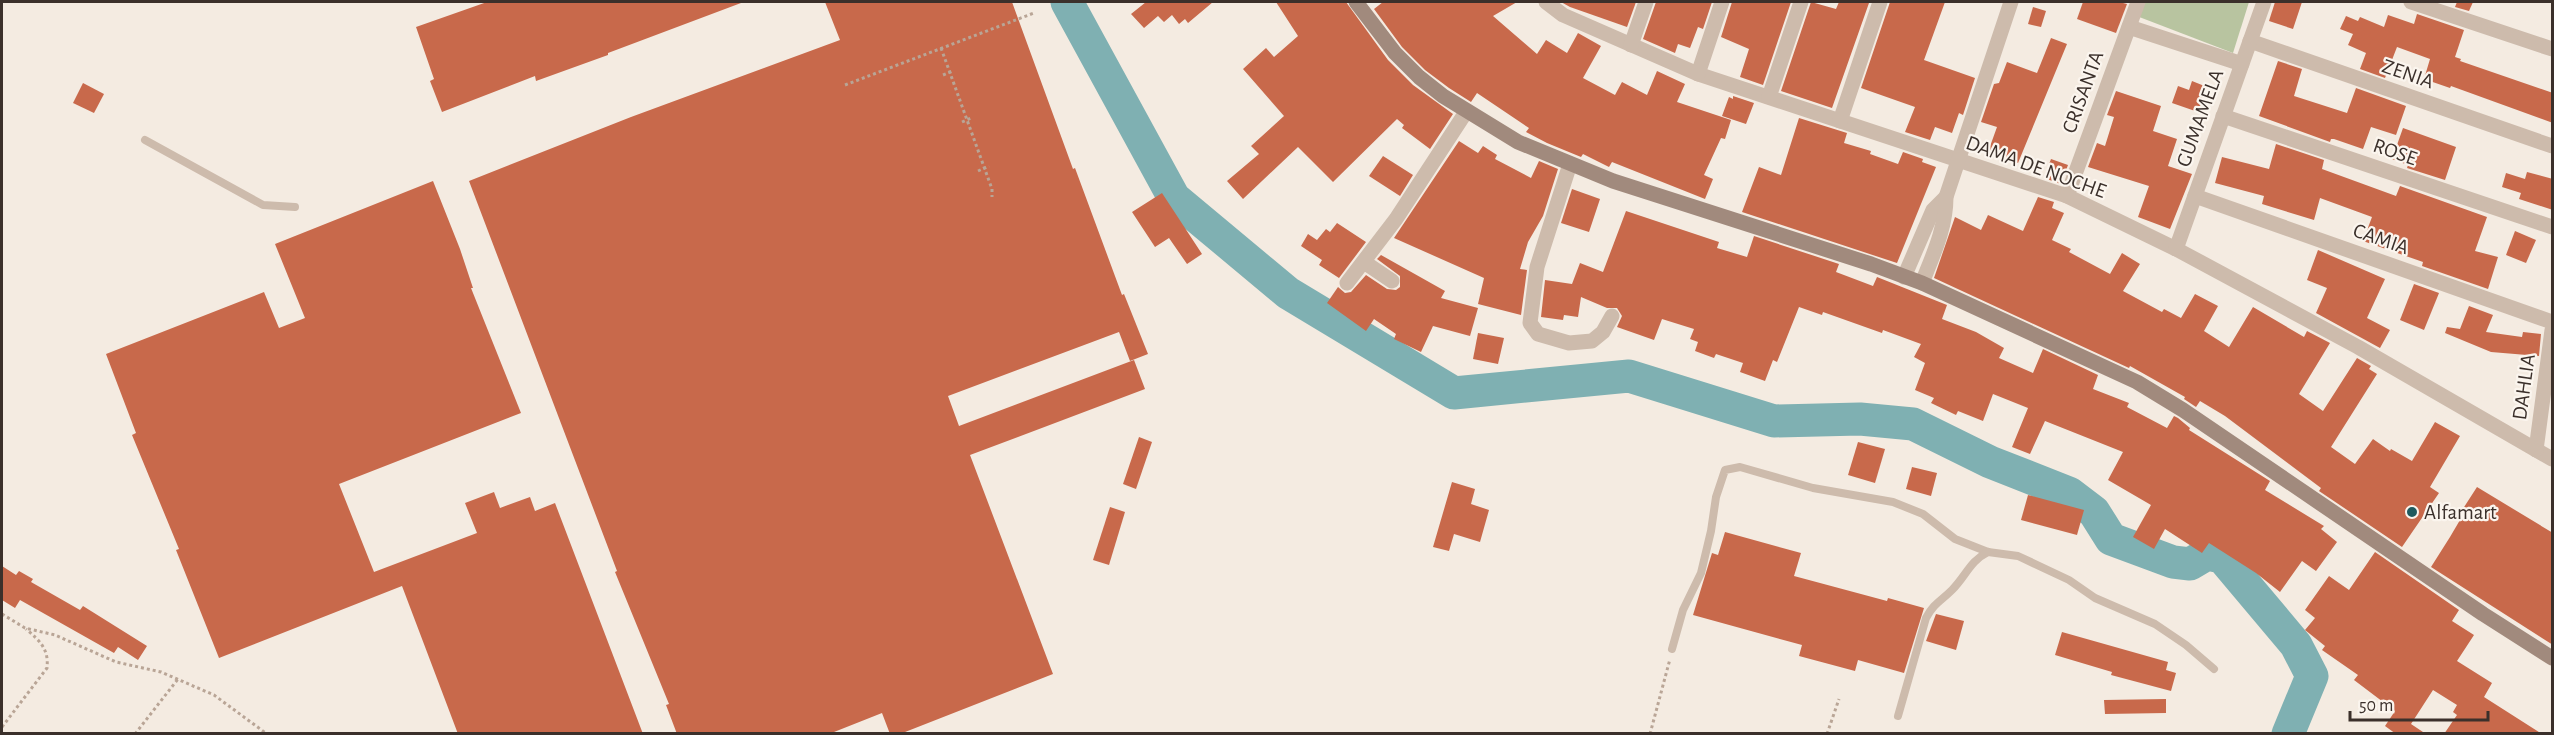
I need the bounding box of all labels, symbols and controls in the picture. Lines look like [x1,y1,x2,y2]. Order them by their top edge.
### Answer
street label: CRISANTA [2058,48,2108,136]
street label: ZENIA [2379,55,2437,93]
street label: GUMAMELA [2173,66,2227,170]
street label: DAMA DE NOCHE [1963,132,2109,202]
street label: ROSE [2370,135,2420,169]
street label: CAMIA [2350,220,2412,258]
street label: DAHLIA [2509,353,2539,421]
place label: Alfamart [2424,502,2497,523]
marker: Alfamart [2405,505,2419,519]
scale bar [2350,684,2488,722]
text: 50 m [2359,697,2393,715]

